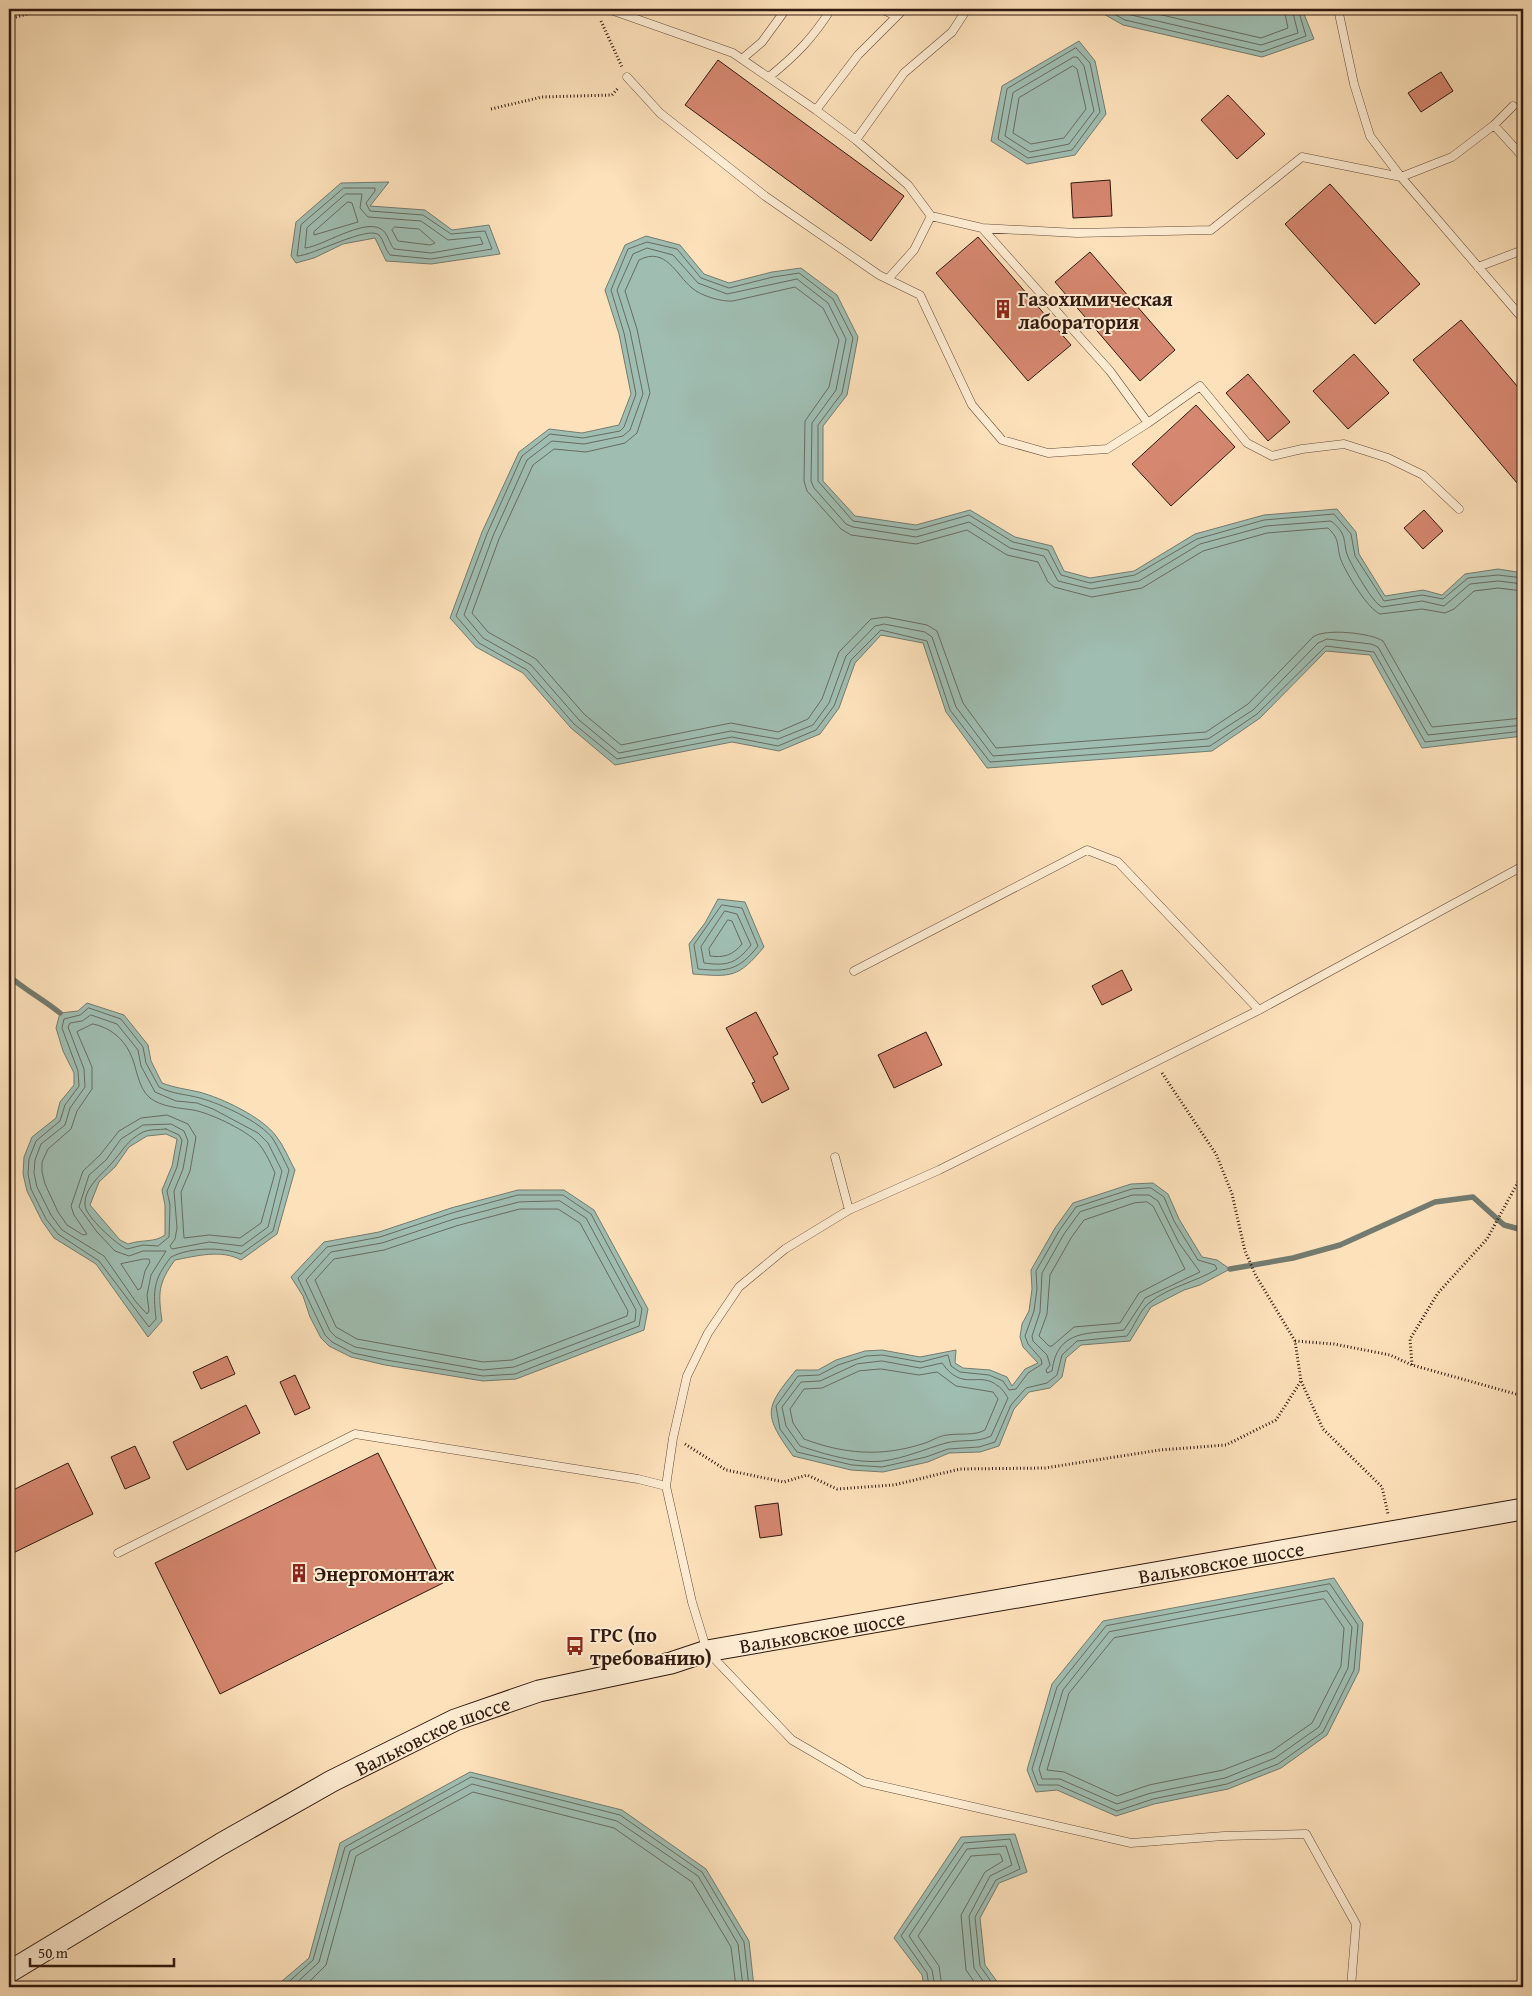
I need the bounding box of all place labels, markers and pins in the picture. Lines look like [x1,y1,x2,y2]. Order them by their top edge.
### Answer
place label: Газохимическая лаборатория [1018,284,1173,336]
building icon: Газохимическая лаборатория [992,298,1014,320]
place label: Энергомонтаж [314,1559,454,1588]
building icon: Энергомонтаж [288,1562,310,1584]
place label: ГРС (по требованию) [590,1620,712,1672]
bus stop icon: ГРС (по требованию) [564,1635,586,1657]

